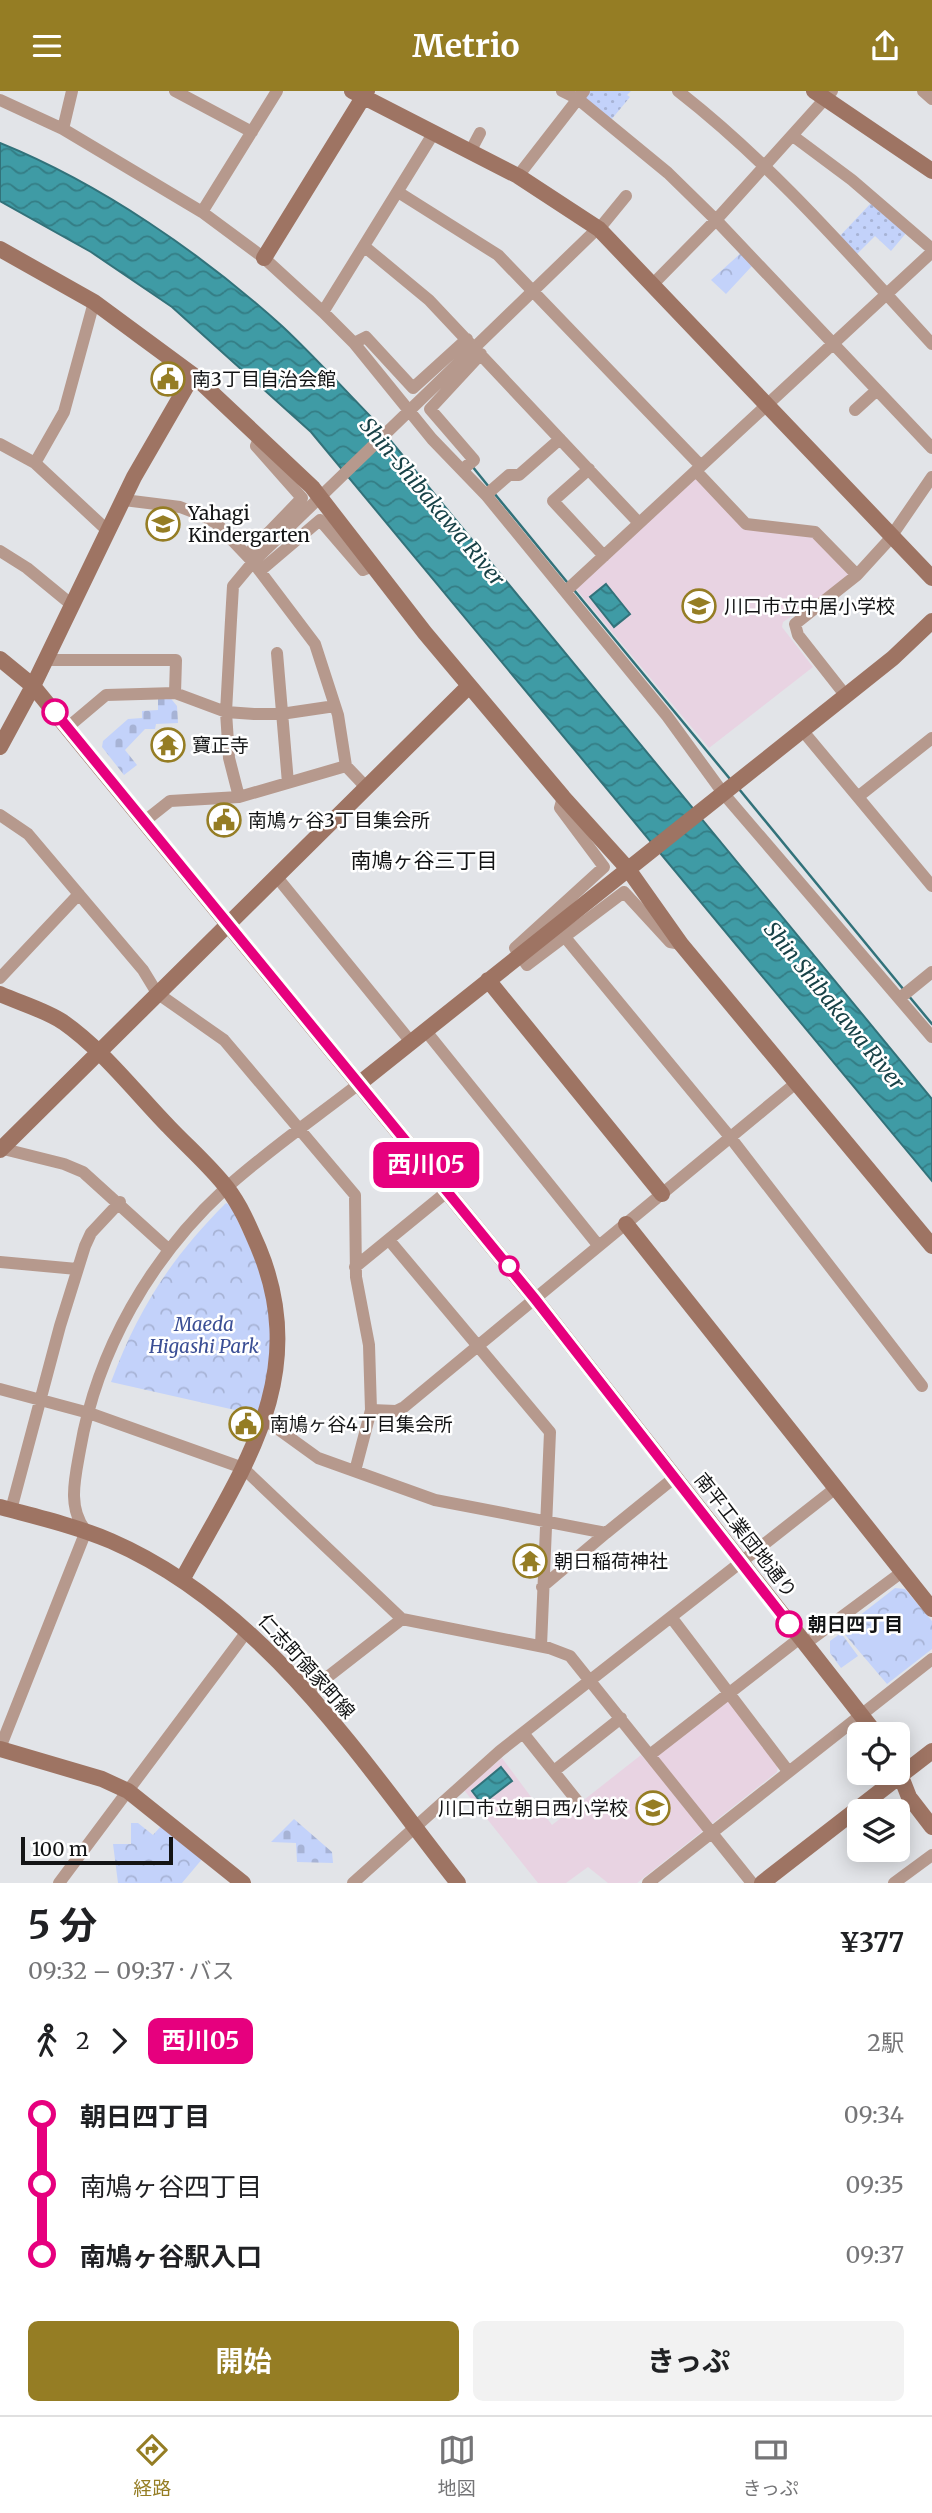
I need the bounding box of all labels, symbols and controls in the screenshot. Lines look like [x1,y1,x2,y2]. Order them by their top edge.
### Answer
text: Metrio [412,26,520,66]
icon: menu [28,27,66,65]
icon: share [866,27,904,65]
public building icon: 南3丁目自治会館 [149,360,187,398]
place label: 南3丁目自治会館 [192,367,336,391]
water label: Shin-Shibakawa River [354,412,511,592]
place label: Yahagi Kindergarten [187,501,310,547]
school or university icon: Yahagi Kindergarten [144,505,182,543]
school or university icon: 川口市立中居小学校 [680,587,718,625]
place label: 川口市立中居小学校 [724,594,895,618]
unlabelled marker [42,699,68,725]
temple icon: 寶正寺 [149,726,187,764]
place label: 寶正寺 [192,733,249,757]
public building icon: 南鳩ヶ谷3丁目集会所 [205,801,243,839]
place label: 南鳩ヶ谷3丁目集会所 [248,808,430,832]
district label: 南鳩ヶ谷三丁目 [351,847,498,874]
water label: Shin Shibakawa River [758,916,911,1095]
line badge: 西川05 [377,1142,475,1188]
text: 西川05 [387,1149,465,1180]
unlabelled marker [499,1256,519,1276]
park label: Maeda Higashi Park [148,1312,260,1358]
public building icon: 南鳩ヶ谷4丁目集会所 [227,1405,265,1443]
place label: 南鳩ヶ谷4丁目集会所 [270,1412,453,1436]
street label: 南平工業団地通り [690,1468,802,1602]
temple icon: 朝日稲荷神社 [511,1542,549,1580]
place label: 朝日稲荷神社 [554,1549,668,1573]
street label: 仁志町領家町線 [254,1609,360,1723]
marker: 朝日四丁目 [776,1611,802,1637]
place label: 朝日四丁目 [808,1612,903,1636]
map controls [847,1722,910,1862]
button: locate [847,1722,910,1785]
school or university icon: 川口市立朝日西小学校 [634,1789,672,1827]
place label: 川口市立朝日西小学校 [438,1796,628,1820]
button: layers [847,1799,910,1862]
scale bar [21,1834,173,1866]
text: 100 m [32,1837,88,1861]
text: 5 分 [28,1902,97,1949]
text: ¥377 [839,1926,904,1959]
text: 09:32 – 09:37 · バス [28,1956,234,1985]
icon: walk [28,2022,66,2060]
icon: forward [100,2022,138,2060]
text: 西川05 [162,2025,239,2056]
text: 2 [76,2026,90,2055]
text: 2駅 [867,2028,904,2057]
text: 朝日四丁目 [80,2100,210,2133]
text: 09:34 [844,2100,904,2129]
text: 南鳩ヶ谷四丁目 [80,2170,262,2203]
text: 09:35 [846,2170,904,2199]
text: 南鳩ヶ谷駅入口 [80,2240,262,2273]
text: 09:37 [845,2240,904,2269]
button: 開始 [28,2321,459,2401]
button: きっぷ [473,2321,904,2401]
tab: 経路 [133,2431,171,2500]
tab: 地図 [438,2431,476,2500]
tab: きっぷ [742,2431,799,2500]

